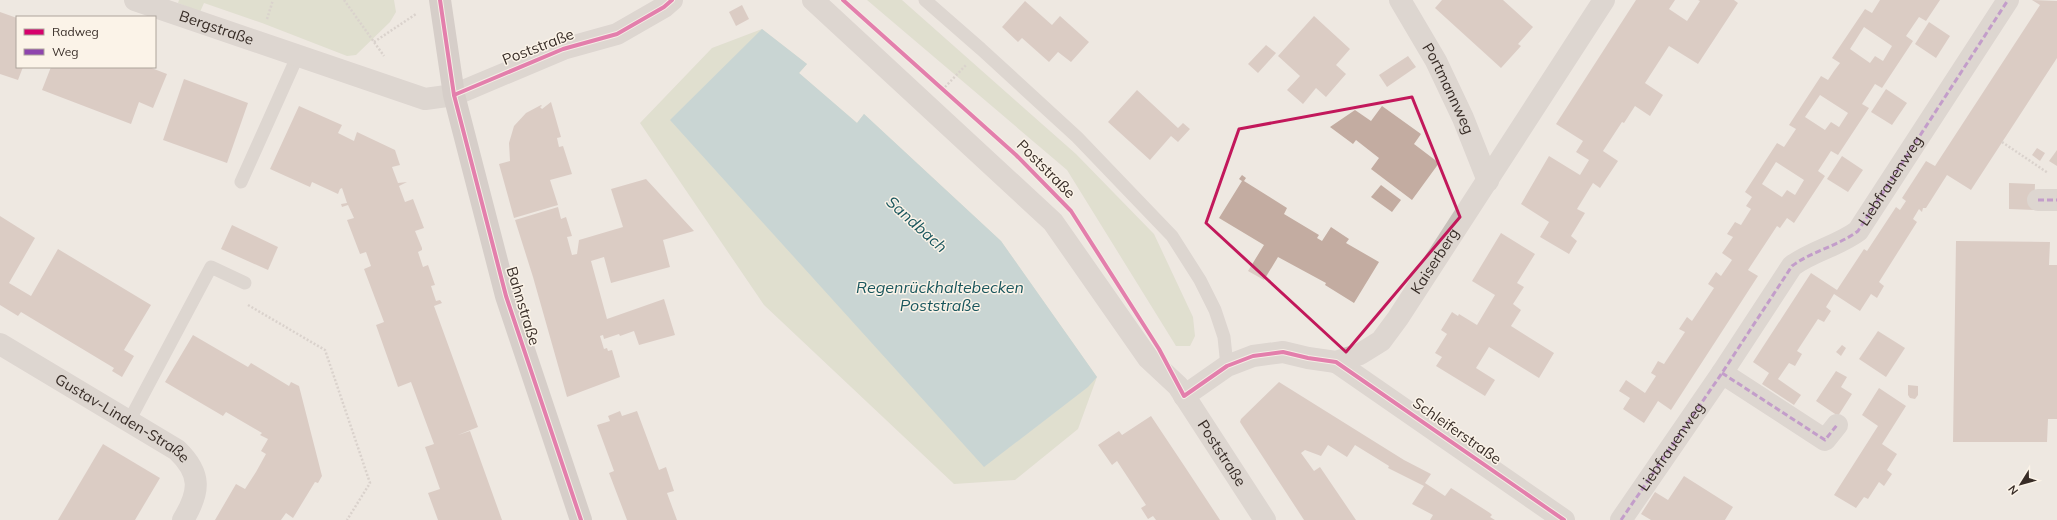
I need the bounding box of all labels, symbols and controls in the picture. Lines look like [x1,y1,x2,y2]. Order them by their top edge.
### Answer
street label: Bergstraße [177,6,256,49]
legend [16,16,156,68]
text: Radweg [52,24,99,39]
street label: Poststraße [499,24,576,69]
street label: Portmannweg [1418,39,1478,137]
text: Weg [52,44,78,59]
street label: Liebfrauenweg [1854,132,1927,229]
street label: Poststraße [1013,135,1080,202]
water label: Sandbach [882,191,952,257]
street label: Kaiserberg [1406,224,1463,297]
street label: Bahnstraße [502,264,544,348]
water label: Regenrückhaltebecken Poststraße [856,277,1024,315]
street label: Gustav-Linden-Straße [52,369,194,466]
street label: Schleiferstraße [1409,393,1505,468]
street label: Liebfrauenweg [1634,398,1708,495]
street label: Poststraße [1194,416,1251,490]
north arrow [2001,464,2041,504]
text: N [2005,482,2021,498]

